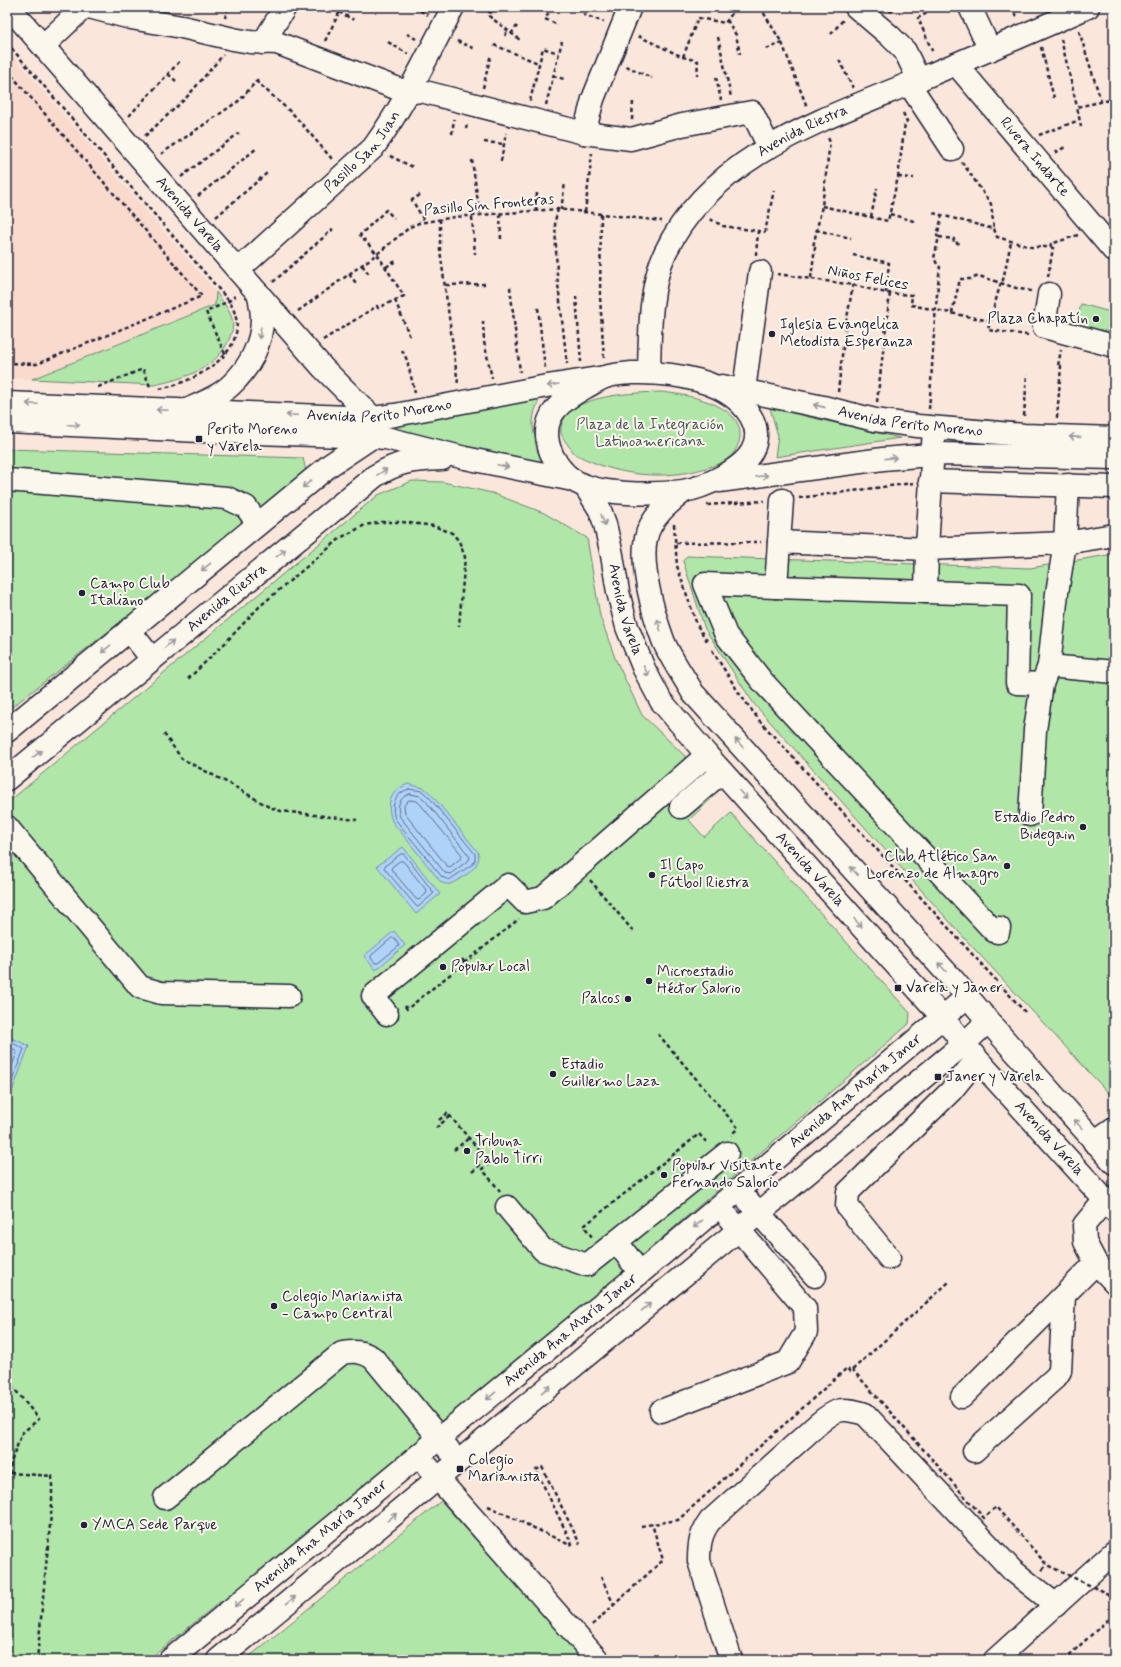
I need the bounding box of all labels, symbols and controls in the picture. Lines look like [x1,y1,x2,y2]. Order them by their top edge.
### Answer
street label: Avenida Riestra [754,100,851,162]
street label: Pasillo San Juan [320,107,405,197]
street label: Rivera Indarte [995,113,1074,201]
street label: Avenida Varela [151,172,228,257]
street label: Pasillo Sin Fronteras [423,189,555,221]
street label: Niños Felices [826,260,910,296]
place label: Plaza Chapatín [988,309,1088,329]
marker: Plaza Chapatín [1091,314,1101,324]
place label: Iglesia Evangelica Metodista Esperanza [780,315,913,352]
one-way arrow [256,326,264,339]
marker: Iglesia Evangelica Metodista Esperanza [767,329,777,339]
one-way arrow [547,381,560,389]
street label: Avenida Perito Moreno [306,394,453,428]
one-way arrow [26,400,39,408]
street label: Avenida Perito Moreno [836,401,984,441]
one-way arrow [813,402,826,410]
one-way arrow [156,406,169,413]
one-way arrow [286,411,299,418]
park label: Plaza de la Integración Latinoamericana [576,415,724,452]
place label: Perito Moreno y Varela [207,420,298,457]
one-way arrow [67,422,80,429]
one-way arrow [1069,433,1082,441]
marker: Perito Moreno y Varela [194,434,204,444]
one-way arrow [884,454,897,462]
one-way arrow [496,462,509,470]
one-way arrow [376,468,387,476]
one-way arrow [755,472,768,480]
one-way arrow [301,480,312,489]
one-way arrow [600,513,608,525]
one-way arrow [275,549,286,557]
street label: Avenida Riestra [183,559,272,637]
one-way arrow [201,562,212,571]
street label: Avenida Varela [604,562,648,659]
place label: Campo Club Italiano [90,574,170,611]
marker: Campo Club Italiano [77,588,87,598]
one-way arrow [654,619,662,632]
one-way arrow [164,640,175,649]
one-way arrow [100,645,111,654]
one-way arrow [643,665,650,677]
one-way arrow [734,738,743,748]
one-way arrow [32,750,42,759]
one-way arrow [738,790,747,800]
place label: Estadio Pedro Bidegain [994,808,1075,846]
marker: Estadio Pedro Bidegain [1078,822,1088,832]
street label: Avenida Varela [771,828,849,912]
place label: Club Atlético San Lorenzo de Almagro [866,847,999,885]
place label: Il Capo Fútbol Riestra [660,856,750,893]
marker: Club Atlético San Lorenzo de Almagro [1002,861,1012,871]
one-way arrow [850,865,859,876]
marker: Il Capo Fútbol Riestra [647,870,657,880]
one-way arrow [853,918,862,928]
place label: Popular Local [451,957,530,977]
marker: Popular Local [438,962,448,972]
place label: Microestadio Héctor Salorio [657,962,741,999]
one-way arrow [937,962,946,972]
marker: Microestadio Héctor Salorio [644,976,654,986]
place label: Varela y Janer [906,978,1003,998]
marker: Varela y Janer [893,983,903,993]
place label: Palcos [582,989,620,1009]
marker: Palcos [623,994,633,1004]
street label: Avenida Ana María Janer [785,1029,926,1153]
place label: Estadio Guillermo Laza [561,1055,660,1092]
place label: Janer y Varela [946,1067,1045,1087]
marker: Estadio Guillermo Laza [548,1069,558,1079]
marker: Janer y Varela [933,1072,943,1082]
street label: Avenida Varela [1010,1097,1088,1180]
one-way arrow [1074,1119,1083,1129]
place label: Tribuna Pablo Tirri [475,1132,542,1169]
marker: Tribuna Pablo Tirri [462,1146,472,1156]
place label: Popular Visitante Fernando Salorio [672,1156,782,1193]
marker: Popular Visitante Fernando Salorio [659,1170,669,1180]
one-way arrow [693,1219,704,1228]
street label: Avenida Ana María Janer [500,1269,642,1391]
place label: Colegio Marianista - Campo Central [282,1287,403,1324]
marker: Colegio Marianista - Campo Central [269,1301,279,1311]
one-way arrow [641,1302,651,1311]
one-way arrow [540,1385,551,1394]
one-way arrow [485,1392,496,1401]
place label: Colegio Marianista [468,1450,541,1487]
marker: Colegio Marianista [455,1464,465,1474]
street label: Avenida Ana María Janer [249,1475,392,1597]
one-way arrow [386,1513,397,1521]
place label: YMCA Sede Parque [92,1515,217,1535]
marker: YMCA Sede Parque [79,1520,89,1530]
one-way arrow [286,1595,297,1604]
one-way arrow [233,1599,244,1608]

